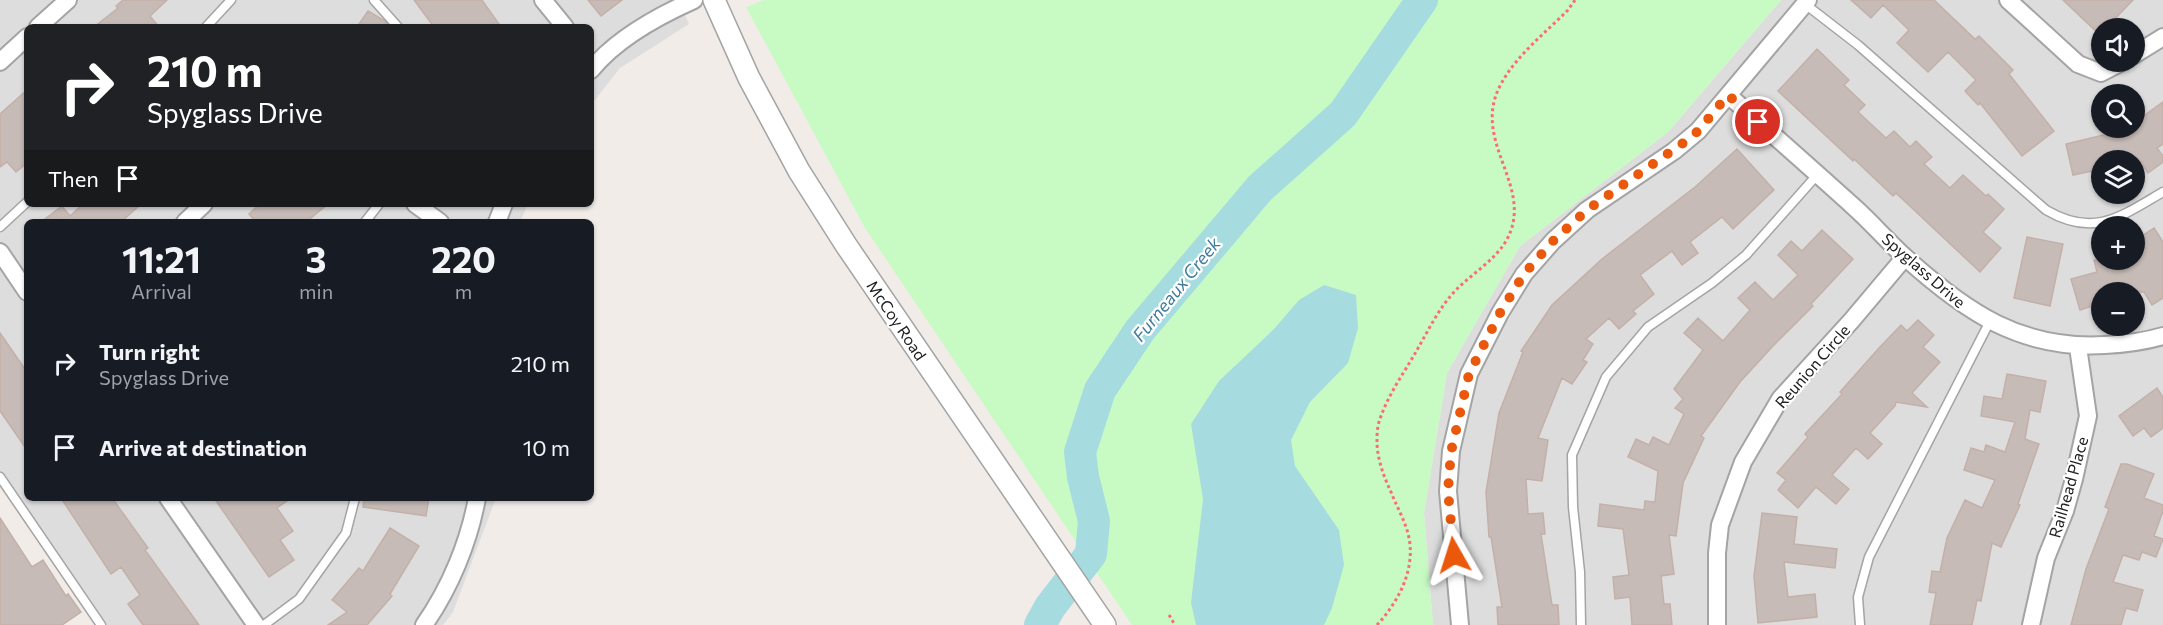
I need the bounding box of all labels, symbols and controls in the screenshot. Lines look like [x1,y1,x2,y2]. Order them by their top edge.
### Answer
map controls [2091,18,2145,336]
button: sound [2091,18,2145,72]
text: 210 m [147,44,262,96]
icon: right [48,48,126,126]
button: search [2091,84,2145,138]
text: Spyglass Drive [147,96,323,129]
pin [1732,96,1783,147]
icon: arrive [1741,105,1774,138]
button: layers [2091,150,2145,204]
icon: arrive [111,162,144,195]
text: Then [48,165,99,192]
button: + [2091,216,2145,270]
street label: Spyglass Drive [1878,229,1970,311]
water label: Furneaux Creek [1127,232,1225,345]
text: 11:21 [122,236,201,280]
text: 3 [306,236,327,280]
text: 220 [431,236,496,280]
street label: McCoy Road [863,276,931,364]
text: Arrival [131,279,192,303]
text: min [299,279,333,303]
text: m [455,279,472,303]
button: − [2091,282,2145,336]
street label: Reunion Circle [1771,320,1853,412]
text: Turn right [99,338,200,365]
icon: right [48,347,81,380]
text: 210 m [511,350,570,377]
text: Spyglass Drive [99,365,229,389]
icon: arrive [48,431,81,464]
text: Arrive at destination [99,434,307,461]
text: 10 m [523,434,570,461]
street label: Railhead Place [2044,434,2092,540]
position arrow [1422,523,1486,587]

